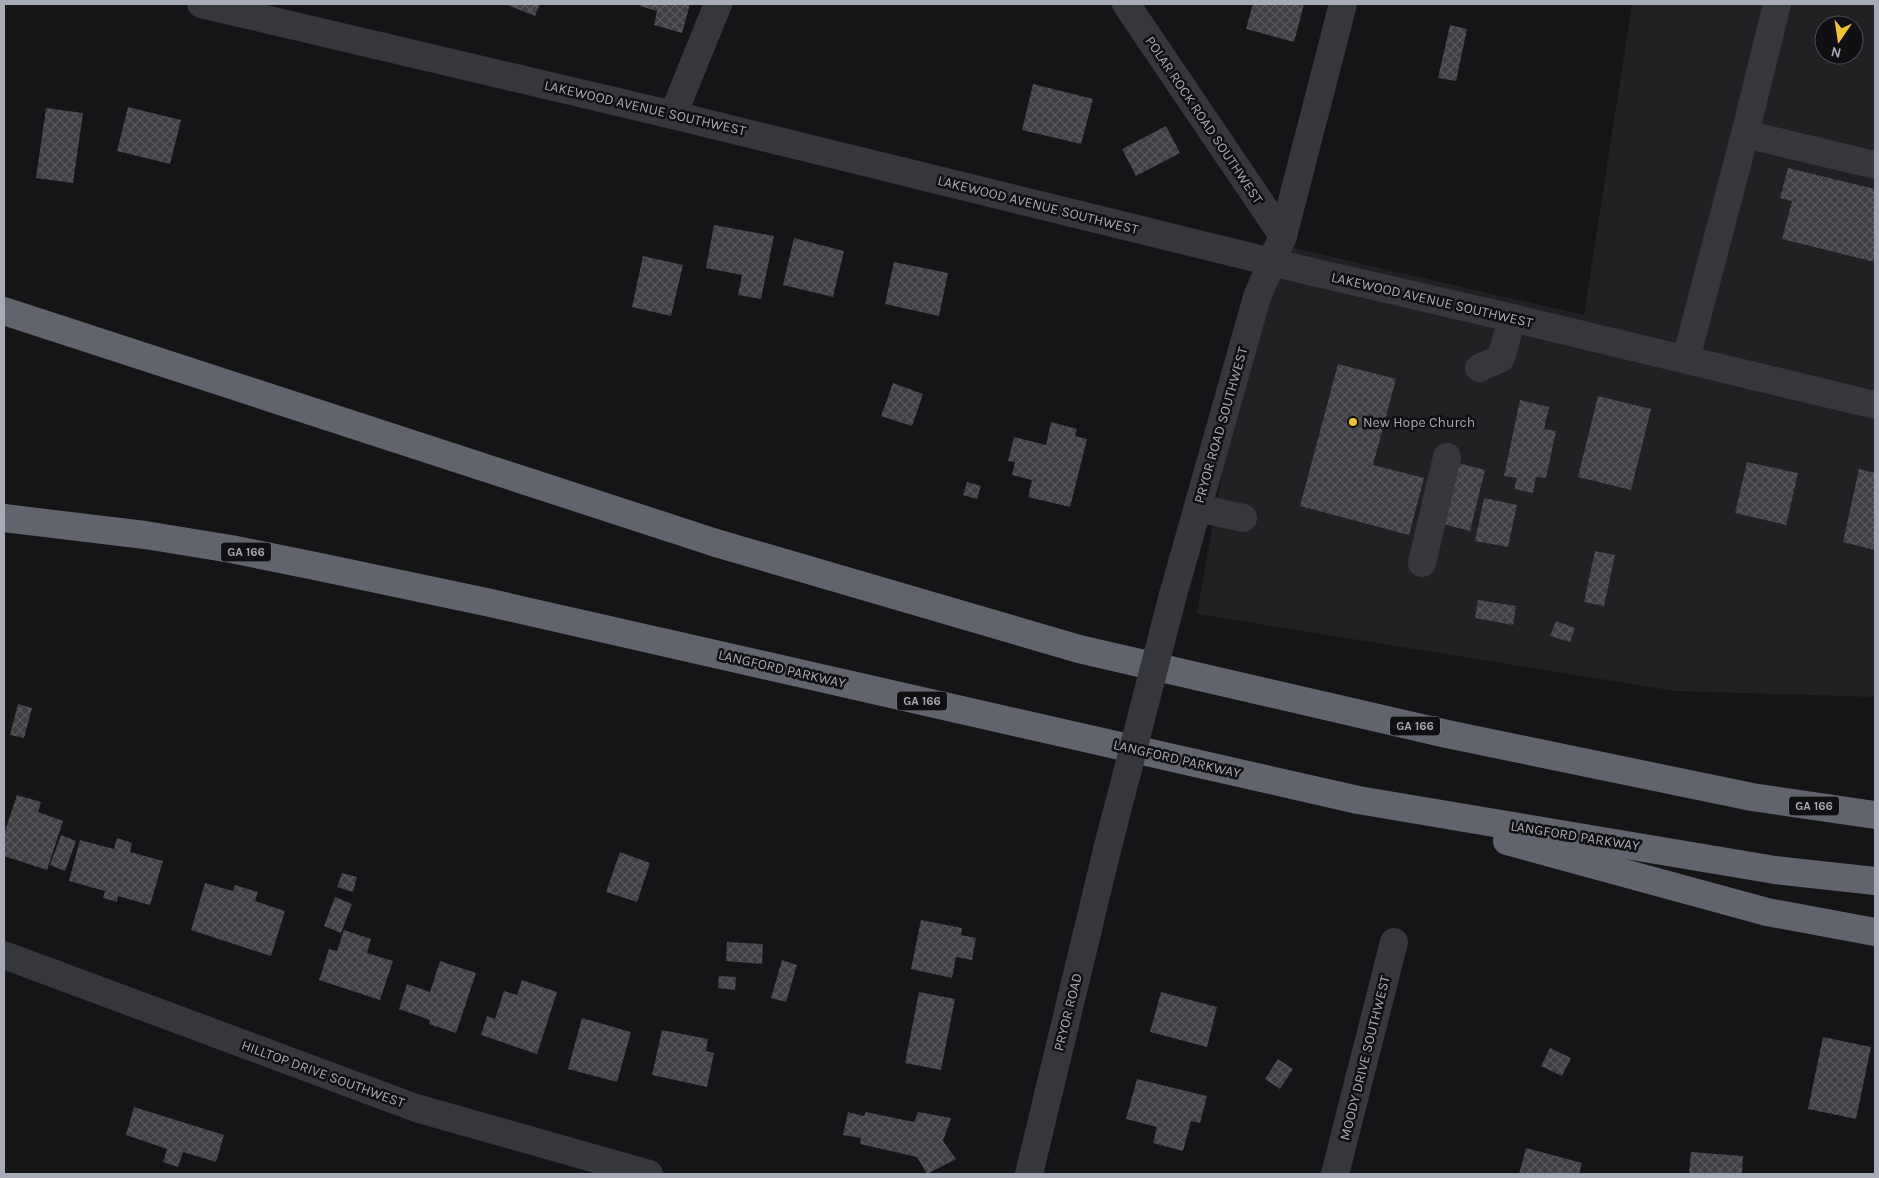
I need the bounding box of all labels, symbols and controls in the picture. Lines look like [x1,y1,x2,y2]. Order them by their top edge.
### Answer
north arrow [1814,15,1864,65]
street label: POLAR ROCK ROAD SOUTHWEST [1141,33,1267,207]
text: N [1829,43,1843,62]
street label: LAKEWOOD AVENUE SOUTHWEST [543,77,747,139]
street label: LAKEWOOD AVENUE SOUTHWEST [936,172,1140,238]
street label: LAKEWOOD AVENUE SOUTHWEST [1330,269,1534,331]
street label: PRYOR ROAD SOUTHWEST [1191,345,1251,505]
place label: New Hope Church [1363,414,1475,431]
marker: New Hope Church [1347,416,1359,428]
road number: GA 166 [221,542,271,562]
street label: LANGFORD PARKWAY [717,646,848,692]
road number: GA 166 [897,691,947,710]
road number: GA 166 [1390,716,1440,736]
street label: LANGFORD PARKWAY [1112,736,1243,782]
road number: GA 166 [1789,796,1839,816]
street label: LANGFORD PARKWAY [1509,817,1641,855]
street label: PRYOR ROAD [1050,971,1086,1053]
street label: MOODY DRIVE SOUTHWEST [1336,974,1394,1142]
street label: HILLTOP DRIVE SOUTHWEST [239,1037,407,1111]

